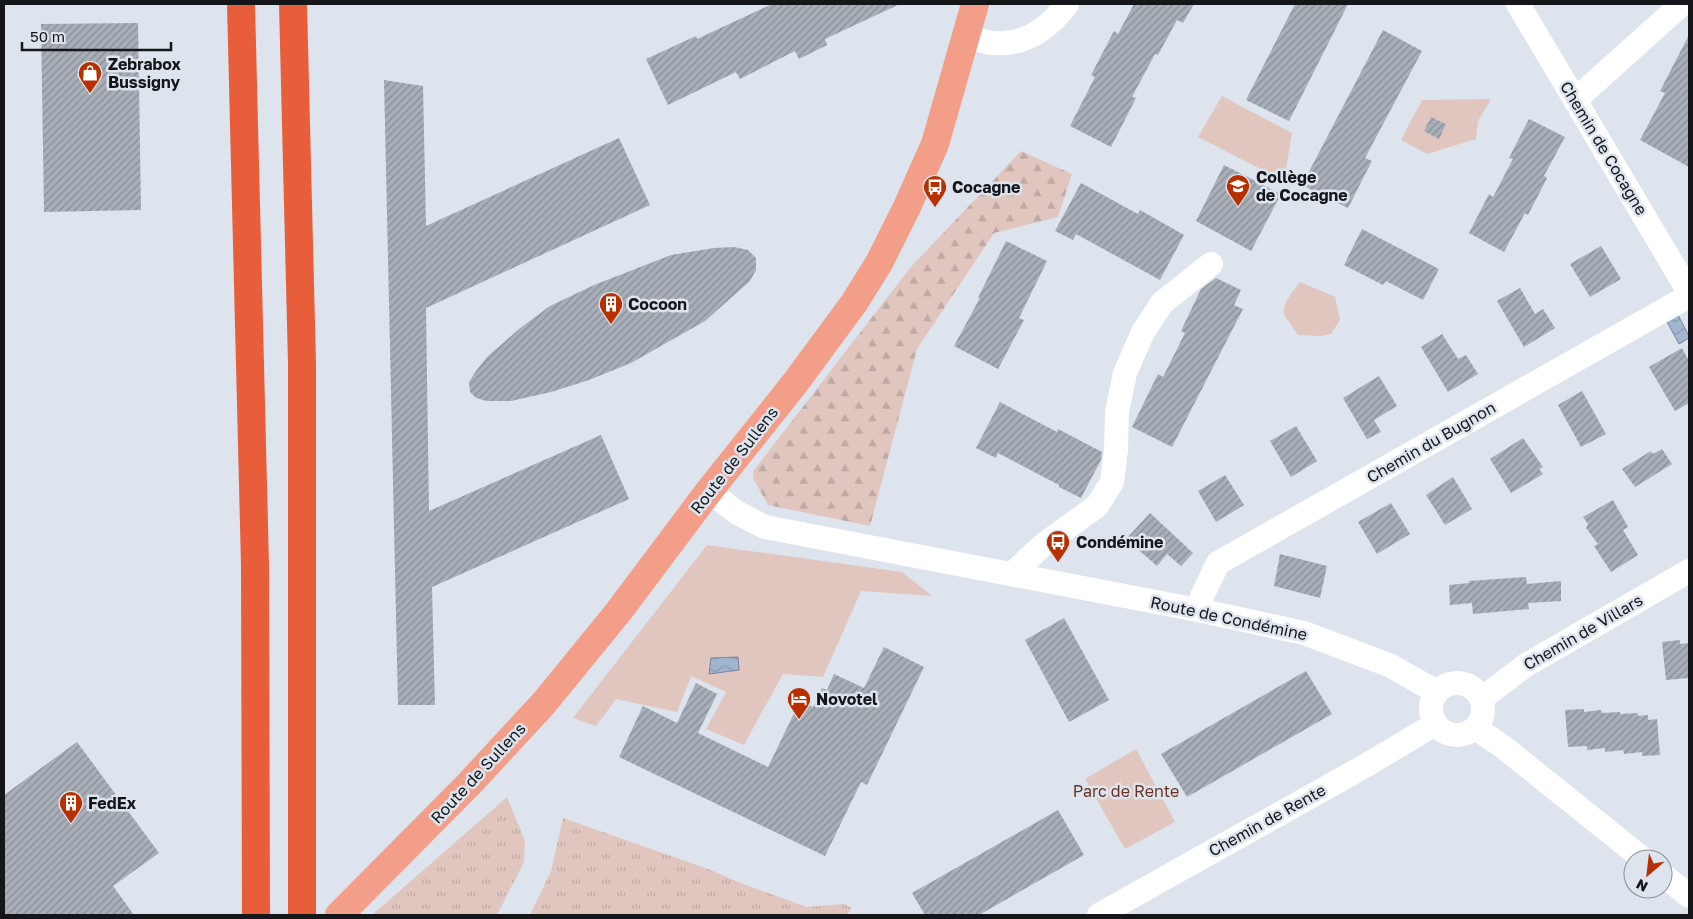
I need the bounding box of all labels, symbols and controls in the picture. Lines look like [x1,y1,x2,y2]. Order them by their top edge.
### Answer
scale bar [22,20,171,52]
text: 50 m [30,27,65,45]
place label: Zebrabox Bussigny [108,54,182,92]
shop icon: Zebrabox Bussigny [77,60,103,94]
street label: Chemin de Cocagne [1556,77,1652,219]
place label: Collège de Cocagne [1256,167,1348,205]
school or university icon: Collège de Cocagne [1225,173,1251,207]
bus stop icon: Cocagne [922,174,948,208]
place label: Cocagne [952,177,1020,197]
building icon: Cocoon [598,291,624,325]
place label: Cocoon [628,294,687,314]
street label: Chemin du Bugnon [1363,397,1499,487]
street label: Route de Sullens [686,402,782,518]
bus stop icon: Condémine [1045,529,1071,563]
place label: Condémine [1076,532,1163,552]
street label: Chemin de Villars [1520,590,1646,674]
street label: Route de Condémine [1149,592,1309,644]
hotel icon: Novotel [786,686,812,720]
place label: Novotel [816,689,878,709]
street label: Route de Sullens [426,718,530,828]
street label: Chemin de Rente [1205,780,1329,860]
park label: Parc de Rente [1073,781,1179,801]
building icon: FedEx [58,790,84,824]
place label: FedEx [88,793,137,813]
north arrow [1623,849,1673,899]
text: N [1633,876,1650,896]

